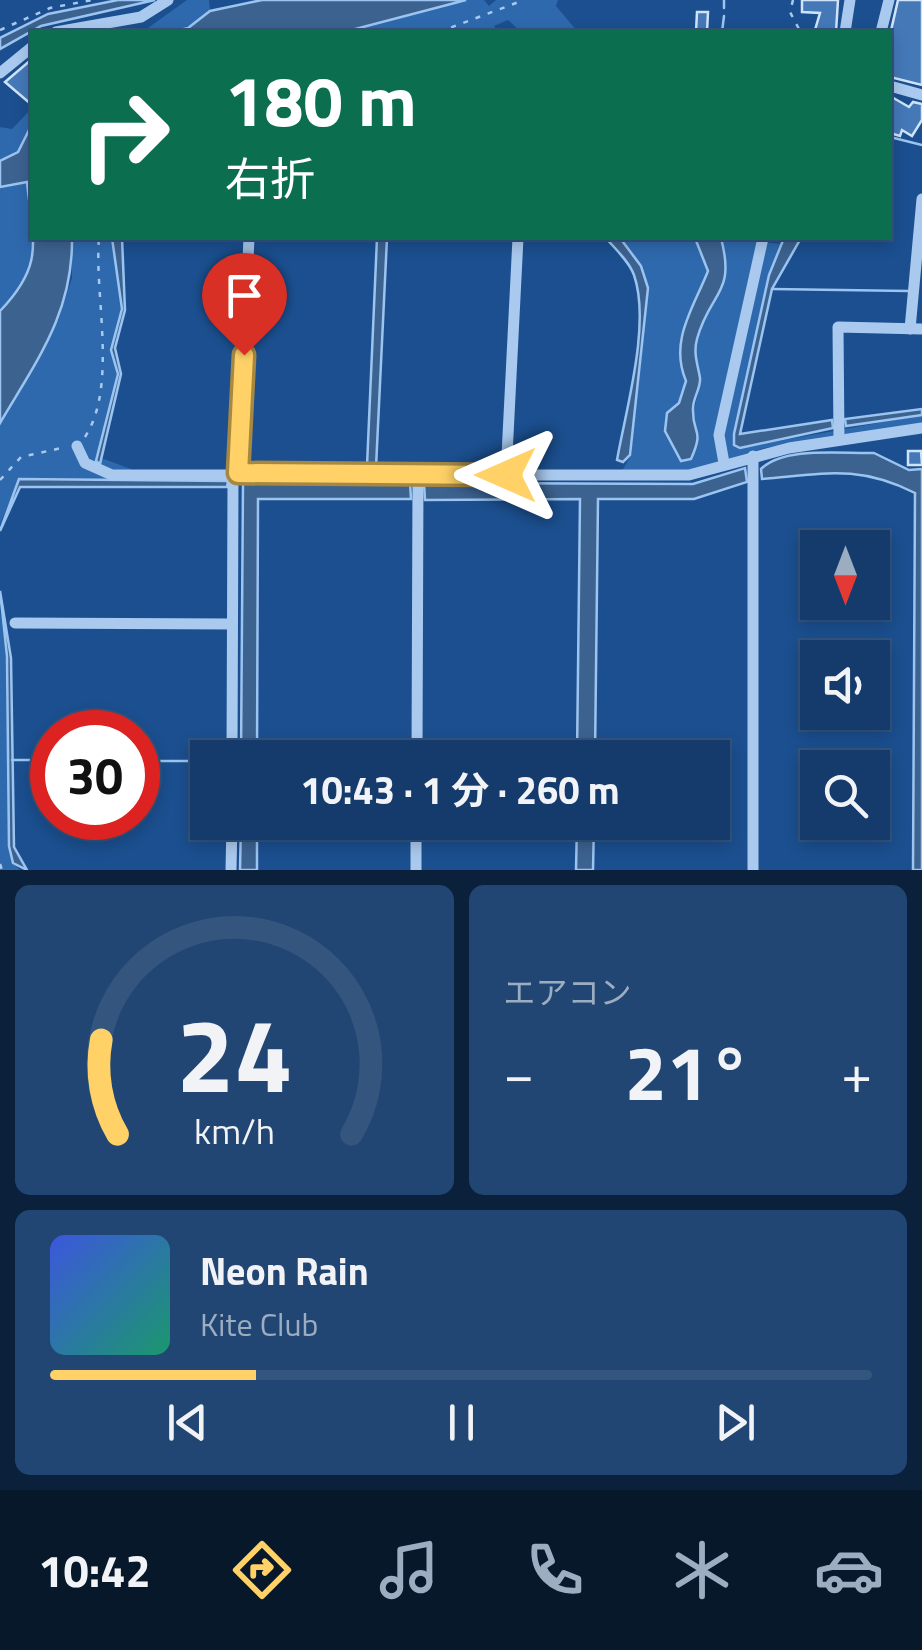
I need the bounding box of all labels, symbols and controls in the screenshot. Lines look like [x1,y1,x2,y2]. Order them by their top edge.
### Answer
text: 180 m [225,47,417,153]
icon: right [60,70,190,200]
text: 右折 [225,144,315,212]
pin [202,253,287,356]
icon: arrive [217,268,272,323]
position arrow [454,423,558,527]
north arrow [800,530,890,620]
map controls [800,530,890,840]
button: sound [800,640,890,730]
speed limit sign: 30 [30,710,160,840]
button: search [800,750,890,840]
text: 10:43 · 1 分 · 260 m [300,761,620,819]
text: エアコン [504,968,632,1016]
text: 24 [176,974,292,1132]
text: 21° [625,1015,751,1129]
text: − [504,1031,534,1114]
text: + [841,1031,872,1114]
text: km/h [194,1103,275,1158]
text: Neon Rain [200,1242,369,1300]
text: Kite Club [200,1300,318,1348]
icon: previous [160,1395,215,1450]
icon: pause [434,1395,489,1450]
icon: next [708,1395,763,1450]
icon: directions [227,1535,297,1605]
icon: music [374,1535,444,1605]
icon: phone [520,1535,590,1605]
icon: climate [667,1535,737,1605]
icon: car [814,1535,884,1605]
text: 10:42 [38,1536,151,1604]

